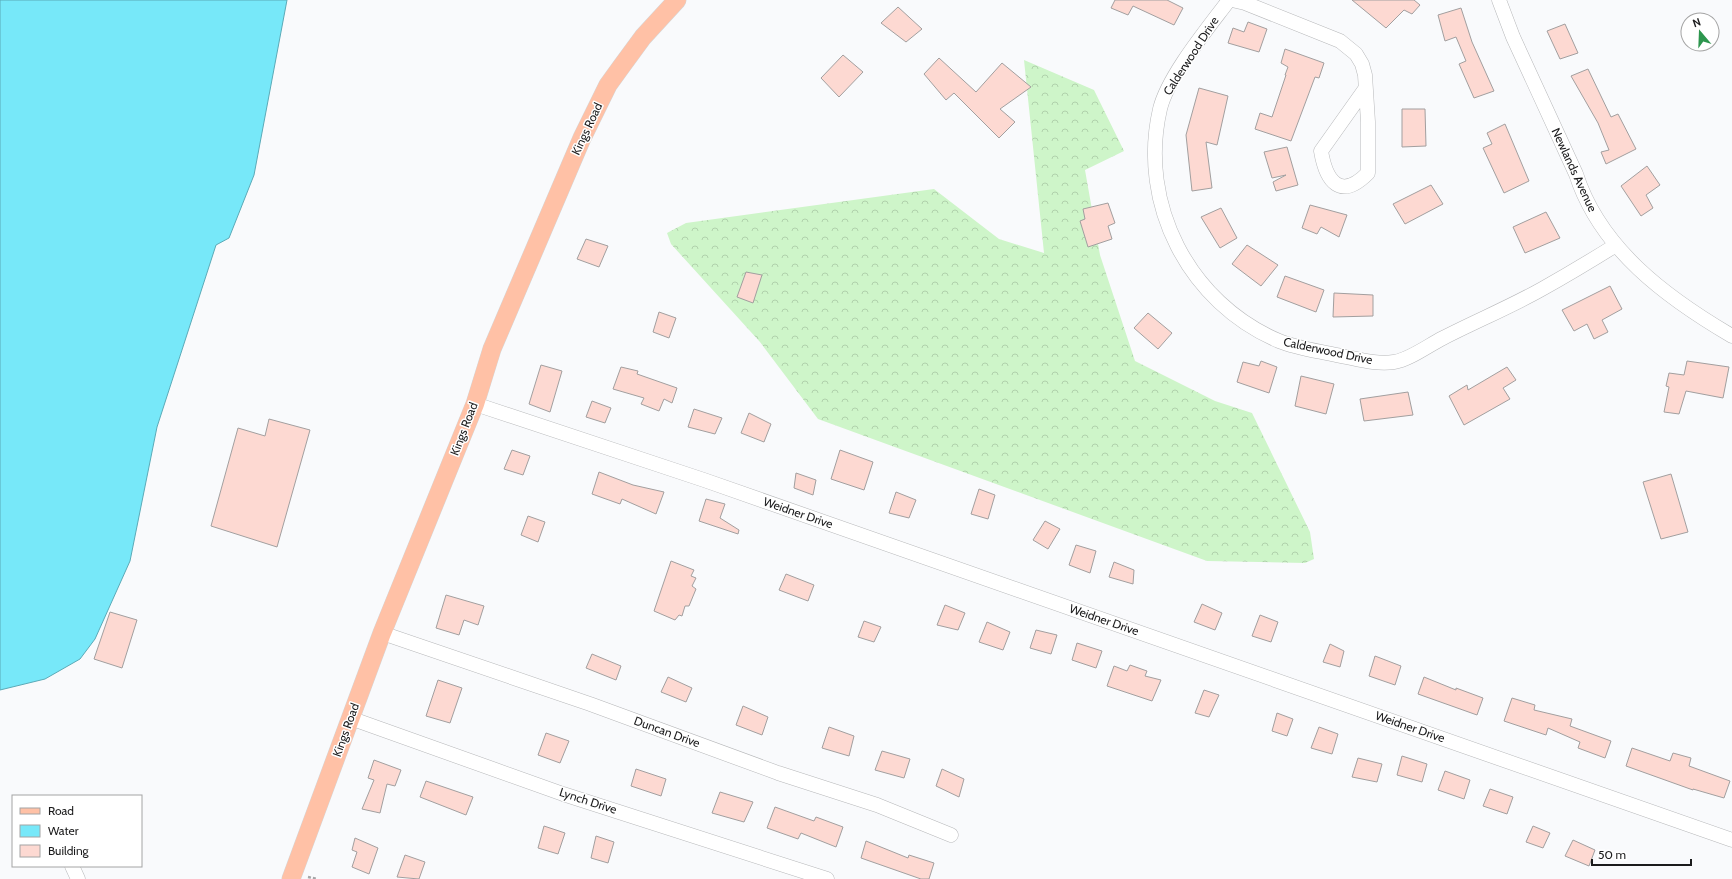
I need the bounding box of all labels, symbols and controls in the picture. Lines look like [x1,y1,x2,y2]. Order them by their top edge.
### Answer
north arrow [1680,12,1720,52]
street label: Calderwood Drive [1160,14,1222,98]
text: N [1691,15,1703,30]
street label: Kings Road [568,100,605,157]
street label: Newlands Avenue [1548,125,1600,214]
street label: Calderwood Drive [1282,334,1374,367]
street label: Kings Road [446,400,481,458]
street label: Weidner Drive [761,494,835,531]
street label: Weidner Drive [1067,601,1141,638]
street label: Kings Road [329,701,362,759]
street label: Weidner Drive [1373,708,1447,745]
street label: Duncan Drive [632,713,702,750]
street label: Lynch Drive [558,784,619,817]
legend [12,795,142,867]
text: Road [48,803,74,818]
text: Water [48,823,79,838]
scale bar [1592,841,1691,867]
text: Building [48,843,90,858]
text: 50 m [1598,847,1626,862]

